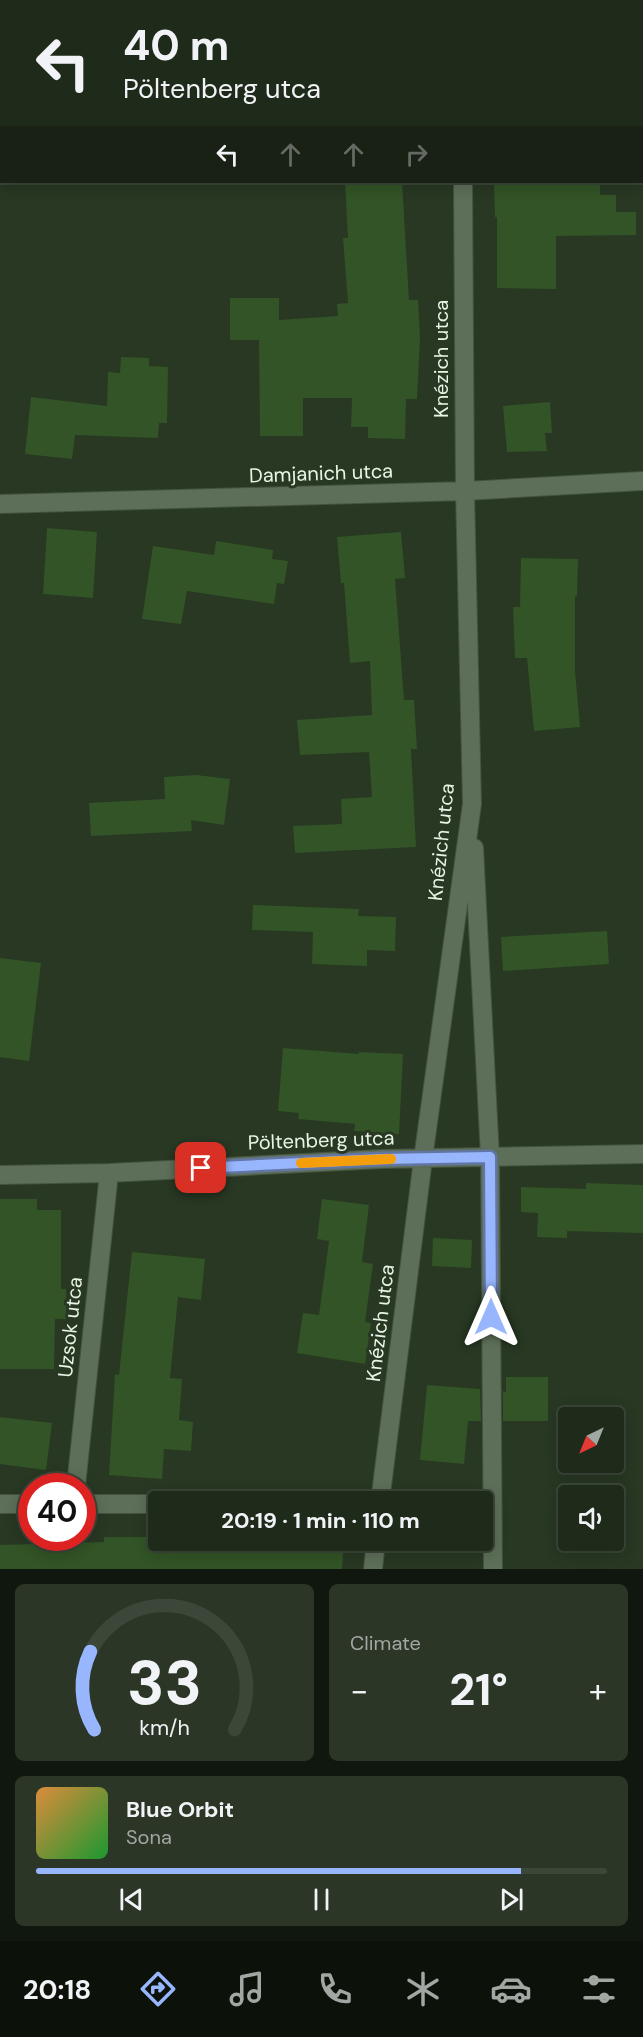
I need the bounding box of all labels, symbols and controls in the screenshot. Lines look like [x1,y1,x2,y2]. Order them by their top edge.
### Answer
text: 40 m [123,18,229,73]
icon: left [24,24,102,102]
text: Pöltenberg utca [123,71,321,106]
icon: left [211,138,244,171]
icon: ahead [274,138,307,171]
icon: ahead [337,138,370,171]
icon: right [400,138,433,171]
street label: Knézich utca [428,300,454,418]
street label: Damjanich utca [249,457,393,489]
street label: Knézich utca [422,782,460,902]
street label: Pöltenberg utca [247,1124,395,1156]
pin [175,1142,226,1193]
icon: arrive [184,1151,217,1184]
street label: Knézich utca [360,1263,400,1383]
street label: Uzsok utca [52,1275,88,1379]
position arrow [459,1285,523,1349]
north arrow [558,1407,624,1473]
map controls [558,1407,624,1551]
speed limit sign: 40 [18,1473,96,1551]
button: sound [558,1485,624,1551]
text: 20:19 · 1 min · 110 m [221,1506,420,1535]
text: Climate [350,1630,421,1656]
text: 33 [127,1642,202,1723]
text: 21° [449,1660,508,1719]
text: − [350,1669,368,1712]
text: + [589,1669,607,1712]
text: km/h [139,1714,190,1742]
text: Blue Orbit [126,1795,234,1824]
text: Sona [126,1824,172,1850]
icon: previous [115,1883,148,1916]
icon: pause [305,1883,338,1916]
icon: next [495,1883,528,1916]
icon: directions [137,1968,179,2010]
icon: music [226,1968,268,2010]
icon: phone [314,1968,356,2010]
icon: climate [402,1968,444,2010]
icon: car [490,1968,532,2010]
icon: filters [578,1968,620,2010]
text: 20:18 [23,1972,91,2007]

